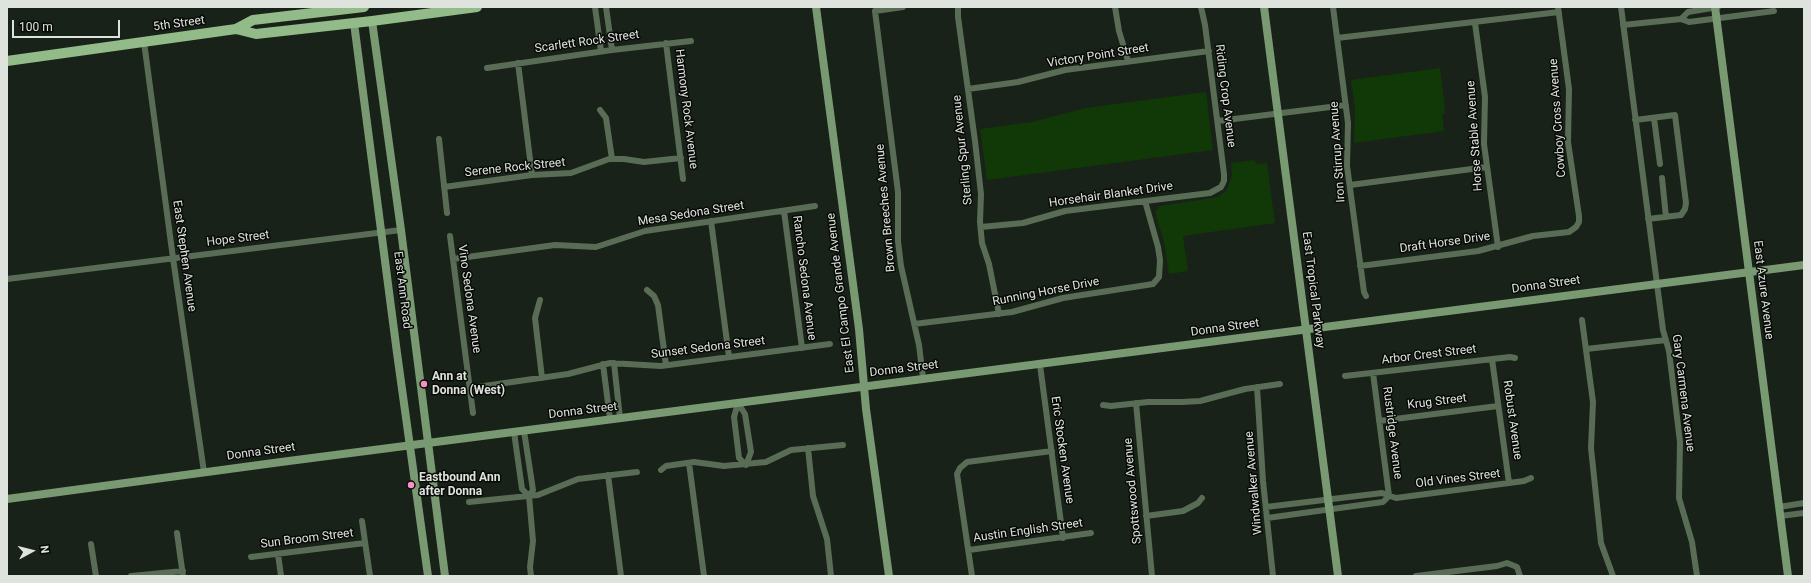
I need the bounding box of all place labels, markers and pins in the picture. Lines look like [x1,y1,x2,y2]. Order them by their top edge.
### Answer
place label: Ann at Donna (West) [432,370,505,398]
marker: Ann at Donna (West) [419,379,429,389]
place label: Eastbound Ann after Donna [419,471,500,499]
marker: Eastbound Ann after Donna [406,480,416,490]

